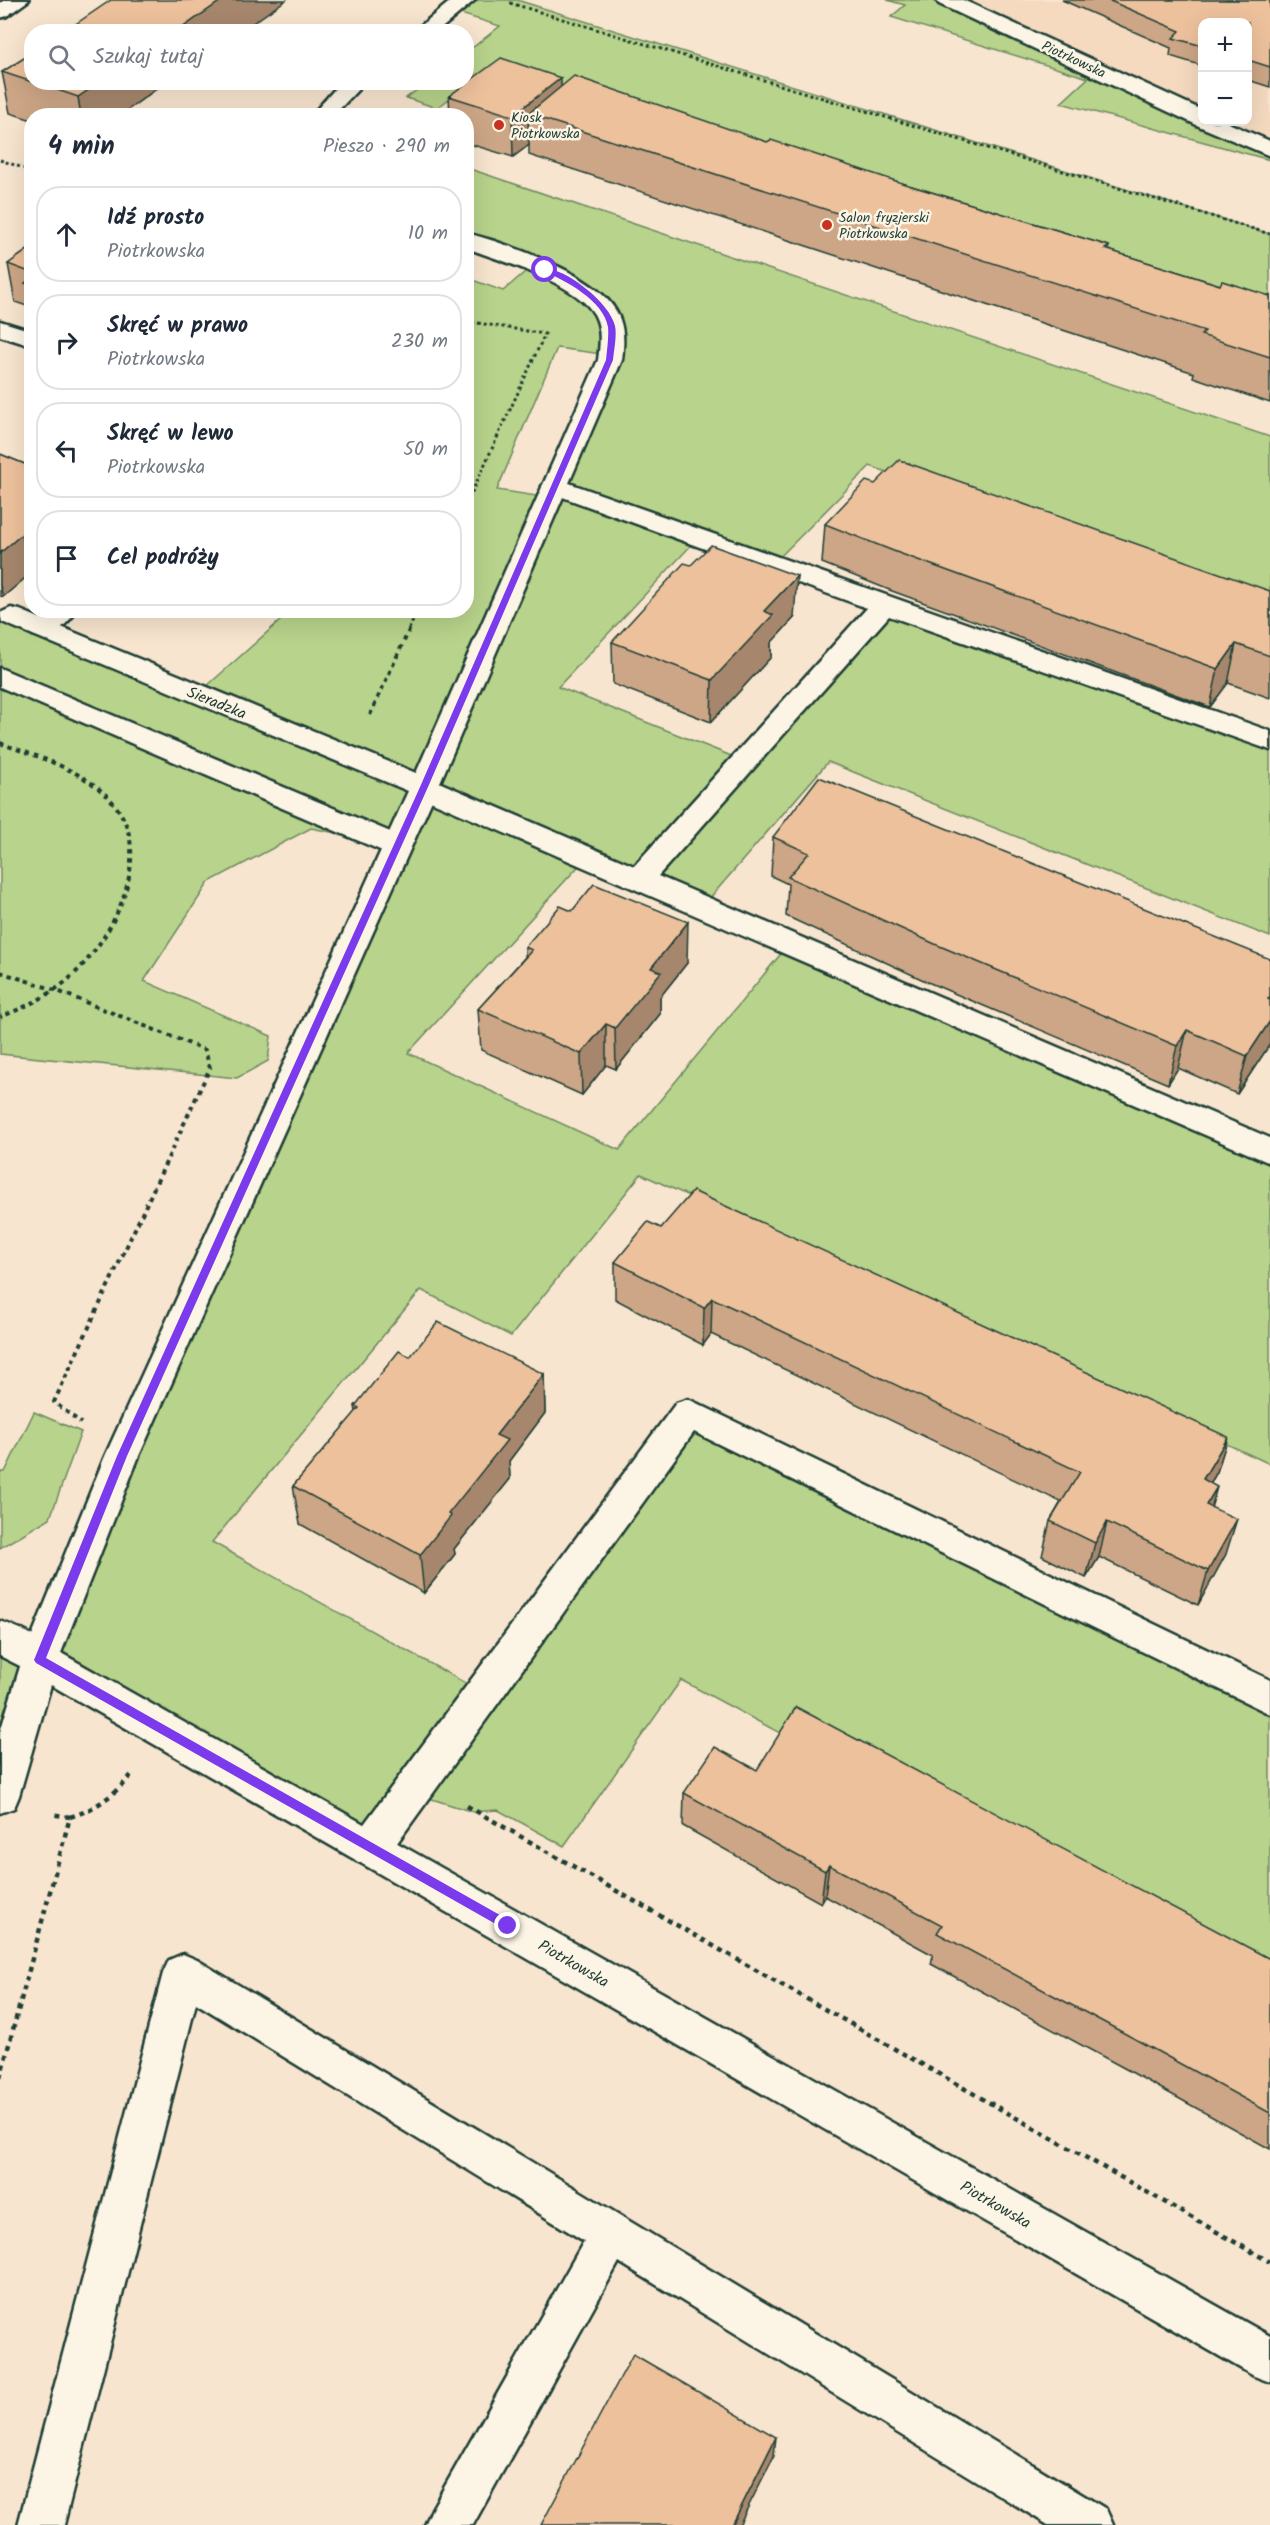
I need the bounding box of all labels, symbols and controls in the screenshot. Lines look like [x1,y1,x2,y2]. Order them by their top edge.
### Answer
map controls [1198,18,1252,126]
button: + [1198,18,1252,72]
search box [24,24,474,90]
street label: Piotrkowska [1038,35,1109,84]
text: Szukaj tutaj [93,40,204,75]
icon: search [45,41,78,74]
button: − [1198,72,1252,126]
place label: Kiosk Piotrkowska [511,107,580,145]
marker: Kiosk Piotrkowska [492,118,506,132]
text: 4 min [48,126,115,168]
text: Pieszo · 290 m [323,131,450,163]
text: Idź prosto [107,201,204,236]
place label: Salon fryzjerski Piotrkowska [839,207,929,245]
icon: ahead [50,218,83,251]
text: 10 m [408,218,448,250]
marker: Salon fryzjerski Piotrkowska [820,218,834,232]
text: Piotrkowska [107,236,205,268]
route start [531,256,557,282]
text: Skręć w prawo [107,309,248,344]
icon: right [50,326,83,359]
text: 230 m [391,326,448,358]
text: Piotrkowska [107,344,205,376]
text: Skręć w lewo [107,417,234,452]
icon: left [50,434,83,467]
text: 50 m [403,434,448,466]
text: Piotrkowska [107,452,205,484]
text: Cel podróży [107,541,219,576]
icon: arrive [50,542,83,575]
street label: Sieradzka [183,680,250,727]
route end [494,1912,520,1938]
street label: Piotrkowska [533,1934,614,1995]
street label: Piotrkowska [955,2175,1036,2236]

